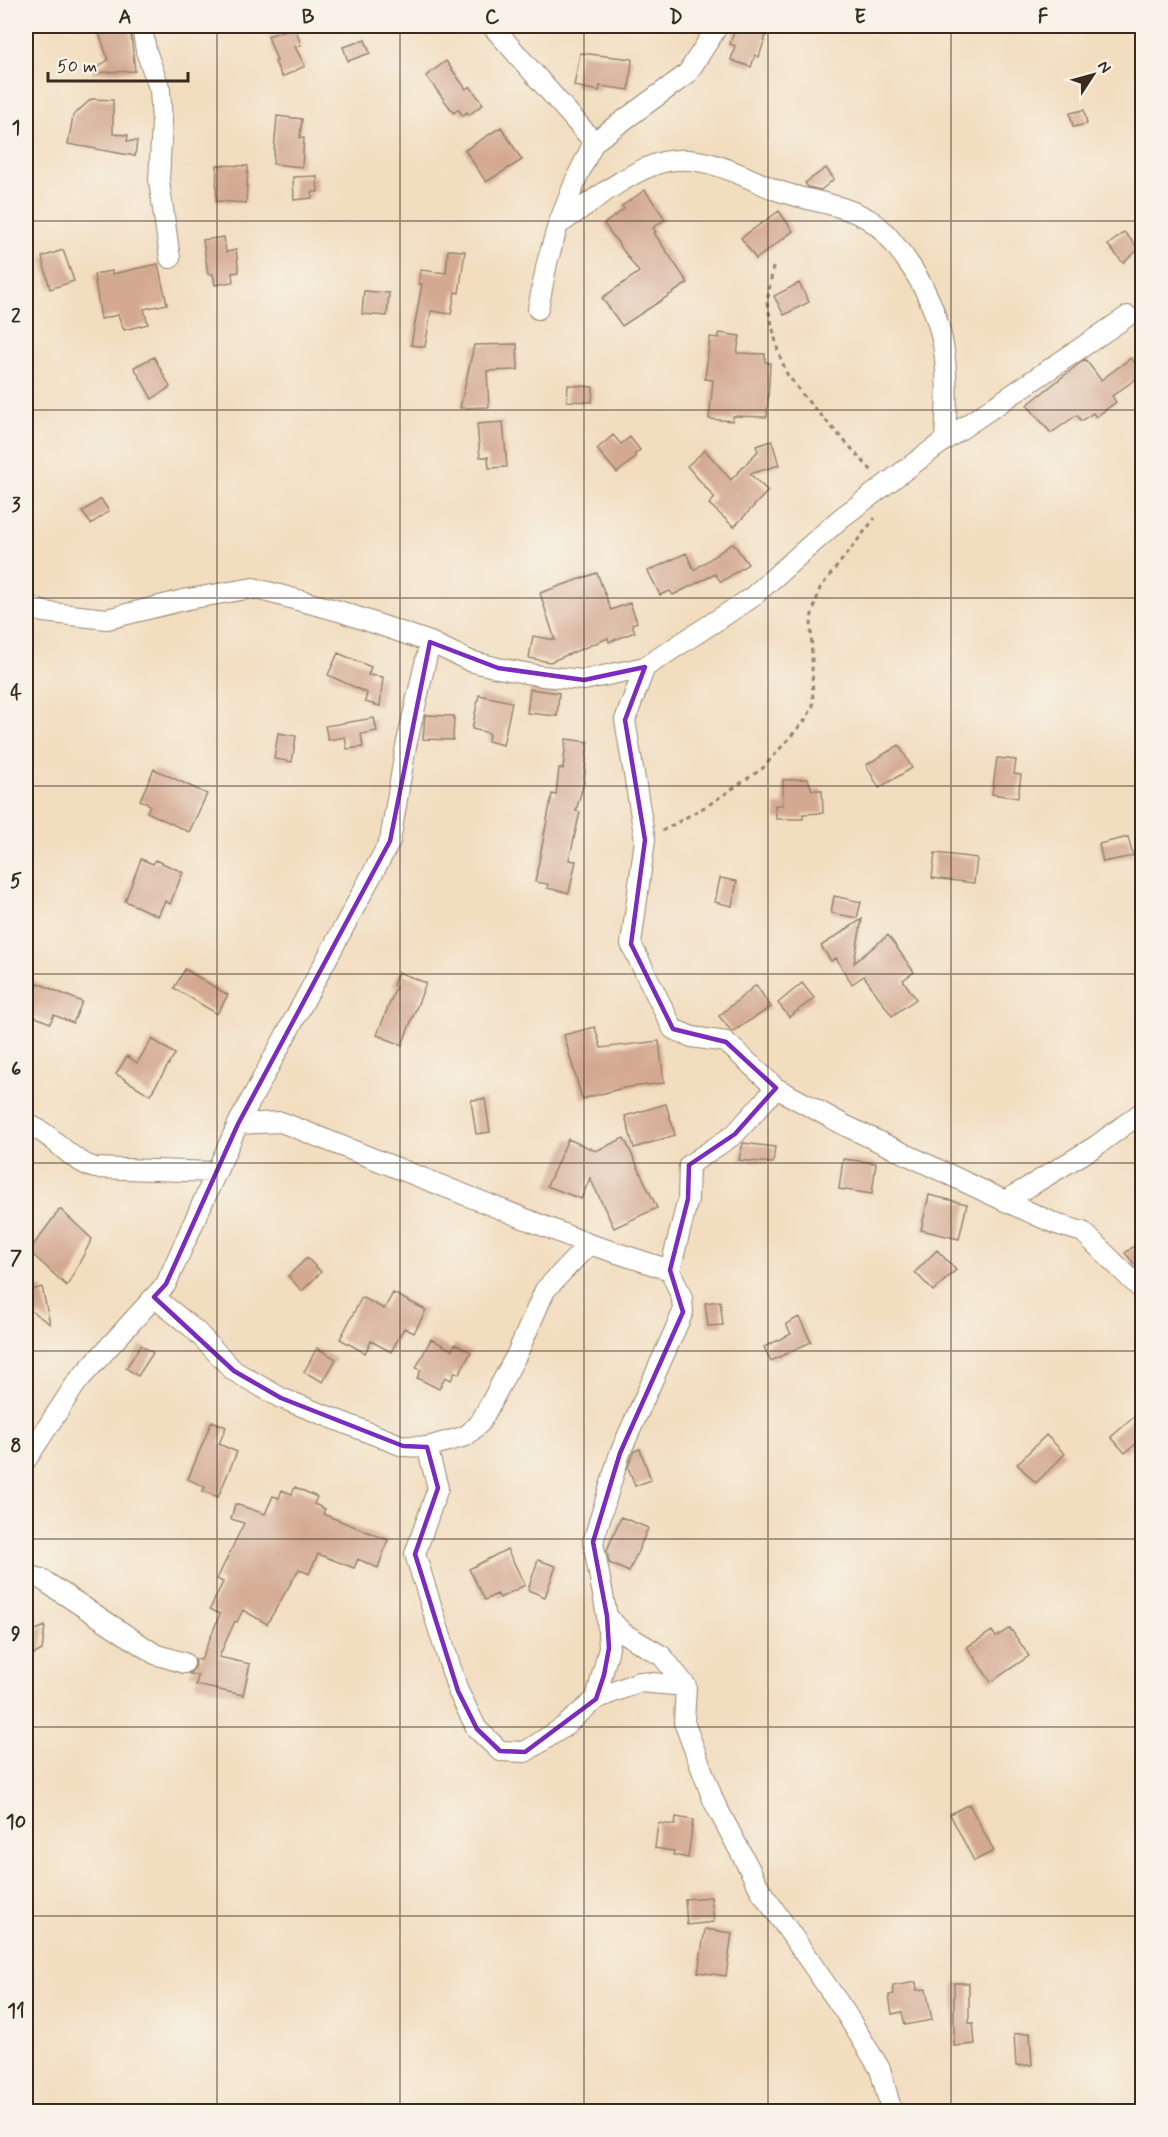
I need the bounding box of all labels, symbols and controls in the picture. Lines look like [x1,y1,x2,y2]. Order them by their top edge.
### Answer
text: A [118,4,132,31]
text: B [302,4,315,31]
text: C [485,4,500,31]
text: D [669,4,683,31]
text: E [854,4,866,31]
text: F [1038,4,1049,31]
scale bar [48,45,188,83]
north arrow [1063,45,1123,105]
text: 50 m [57,55,97,79]
text: N [1092,57,1116,78]
text: 1 [12,115,20,142]
text: 2 [11,303,21,330]
text: 3 [11,492,21,519]
text: 4 [10,680,22,707]
text: 5 [10,868,22,895]
text: 6 [11,1056,21,1083]
text: 7 [10,1245,22,1272]
text: 8 [10,1433,22,1460]
text: 9 [11,1621,21,1648]
text: 10 [6,1809,26,1836]
text: 11 [7,1998,25,2025]

